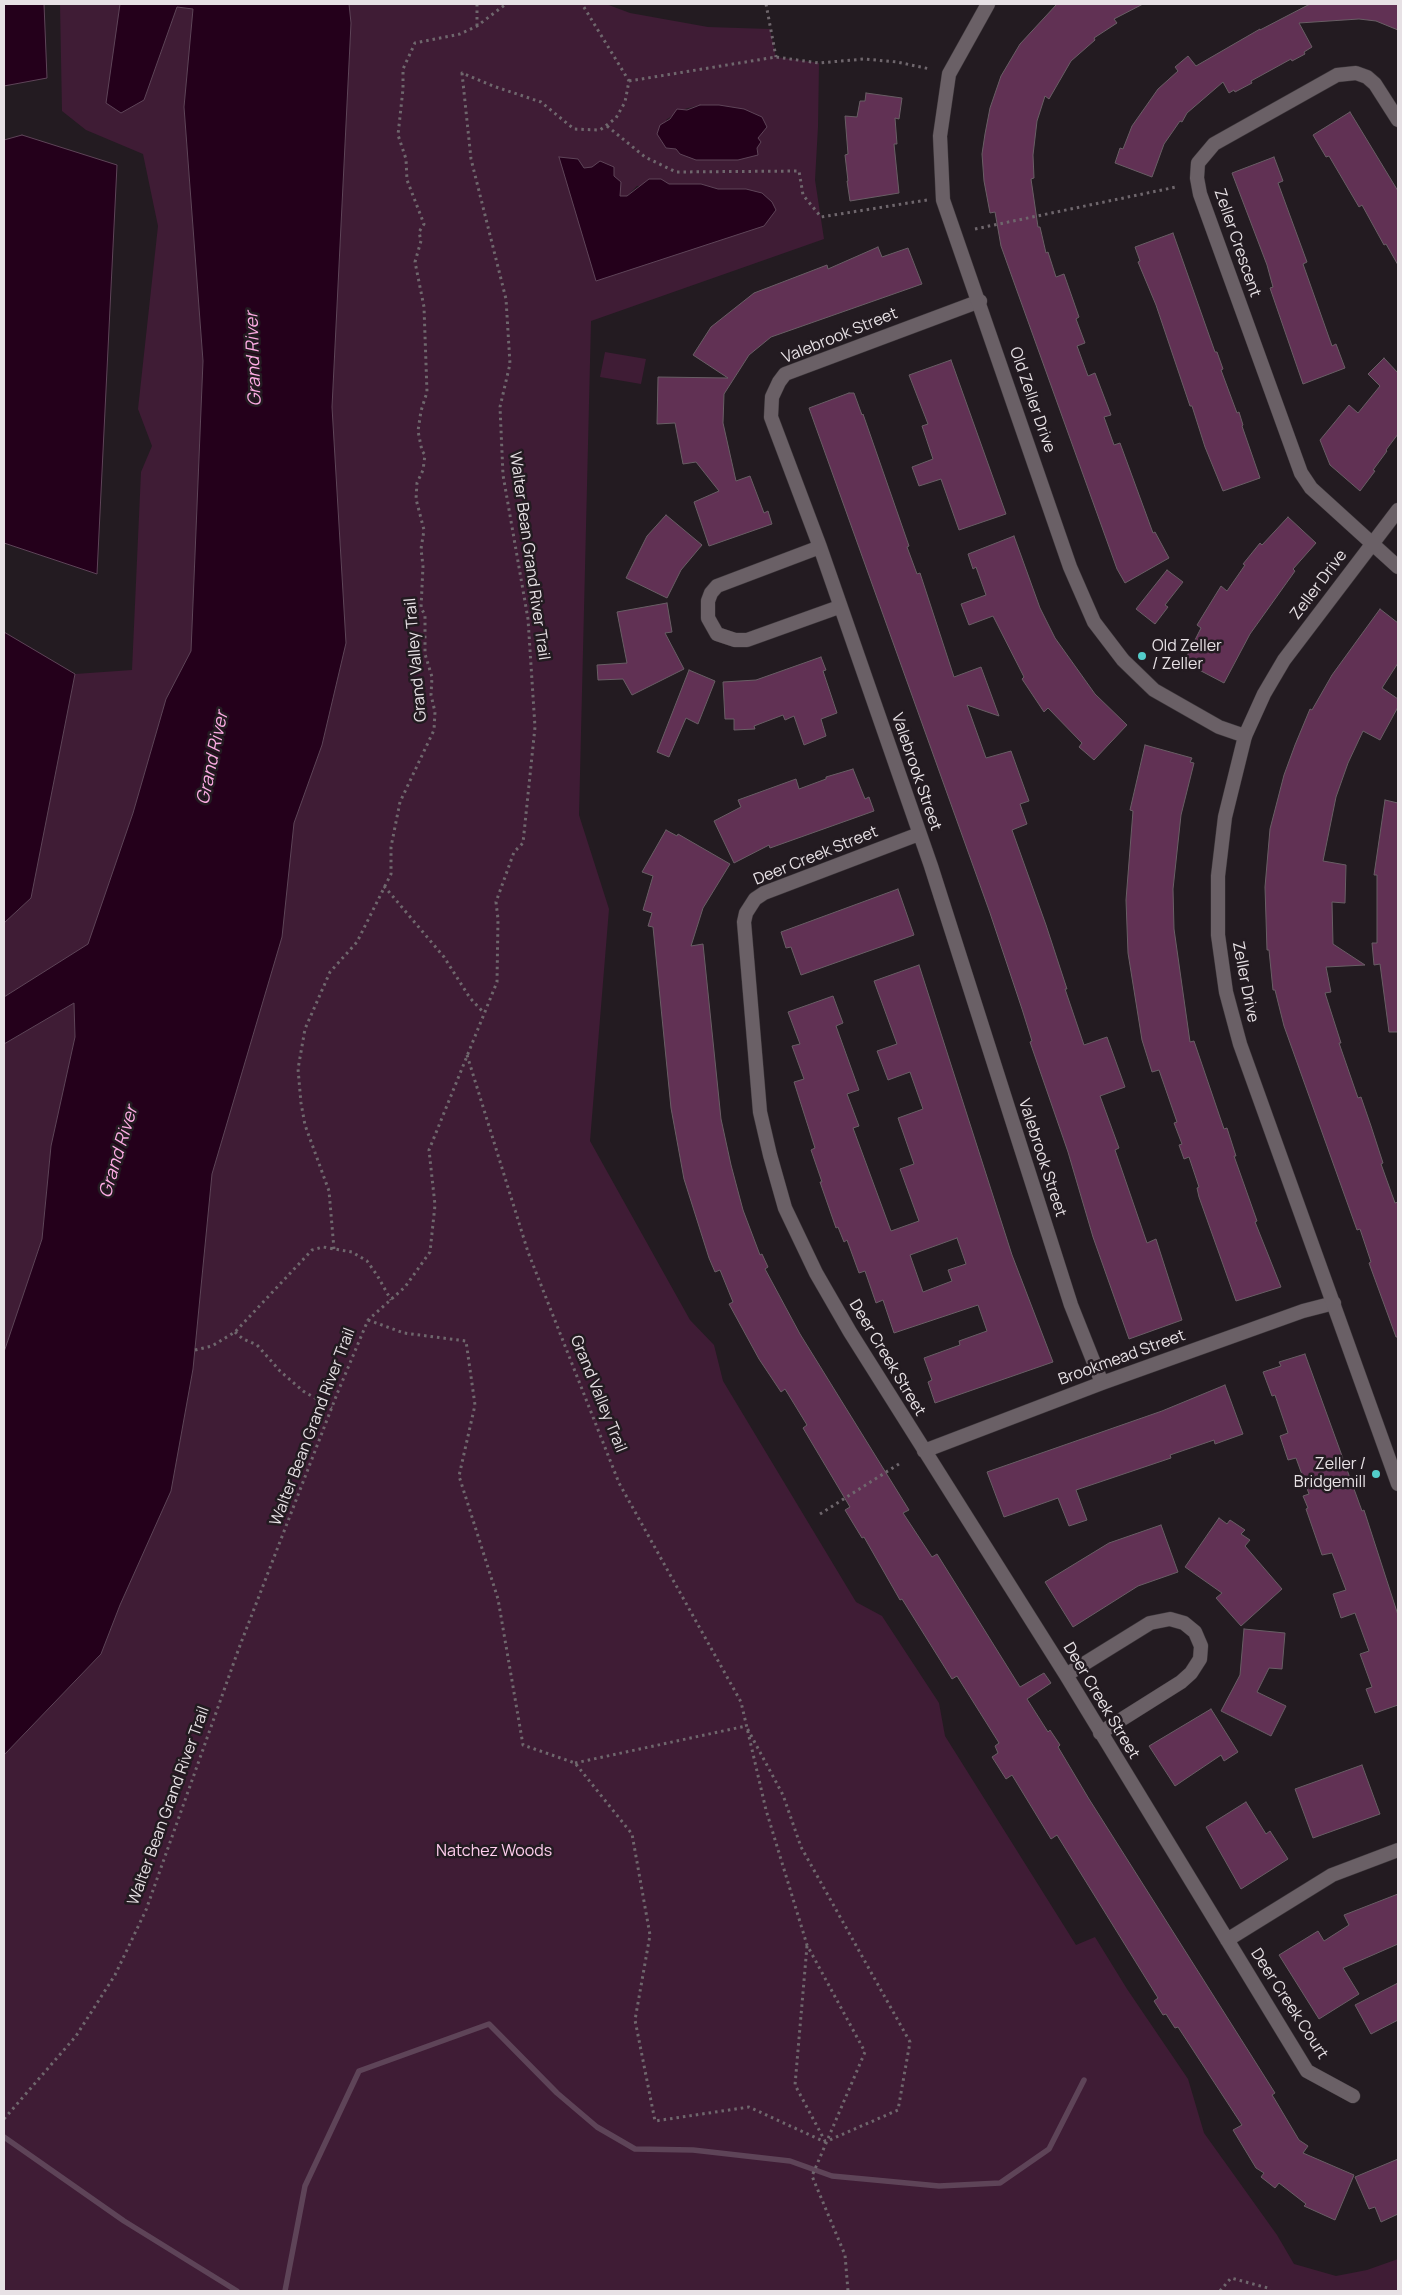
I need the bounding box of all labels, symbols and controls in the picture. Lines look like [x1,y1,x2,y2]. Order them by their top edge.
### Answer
street label: Zeller Crescent [1209,186,1265,300]
street label: Valebrook Street [779,304,901,368]
water label: Grand River [242,311,266,407]
street label: Old Zeller Drive [1005,345,1059,455]
street label: Walter Bean Grand River Trail [505,451,553,661]
street label: Zeller Drive [1287,546,1351,624]
street label: Grand Valley Trail [401,597,431,723]
place label: Old Zeller / Zeller [1152,637,1222,675]
marker: Old Zeller / Zeller [1136,650,1148,662]
water label: Grand River [193,709,233,807]
street label: Valebrook Street [887,711,945,833]
street label: Deer Creek Street [751,822,881,890]
street label: Zeller Drive [1228,940,1262,1024]
street label: Valebrook Street [1014,1097,1070,1219]
water label: Grand River [95,1103,143,1201]
street label: Deer Creek Street [845,1296,929,1420]
street label: Walter Bean Grand River Trail [266,1325,360,1529]
street label: Brookmead Street [1056,1326,1188,1390]
street label: Grand Valley Trail [566,1333,630,1455]
place label: Zeller / Bridgemill [1294,1455,1366,1493]
marker: Zeller / Bridgemill [1370,1468,1382,1480]
street label: Deer Creek Street [1059,1639,1143,1763]
street label: Walter Bean Grand River Trail [124,1704,214,1908]
park label: Natchez Woods [436,1842,552,1862]
street label: Deer Creek Court [1246,1945,1332,2063]

